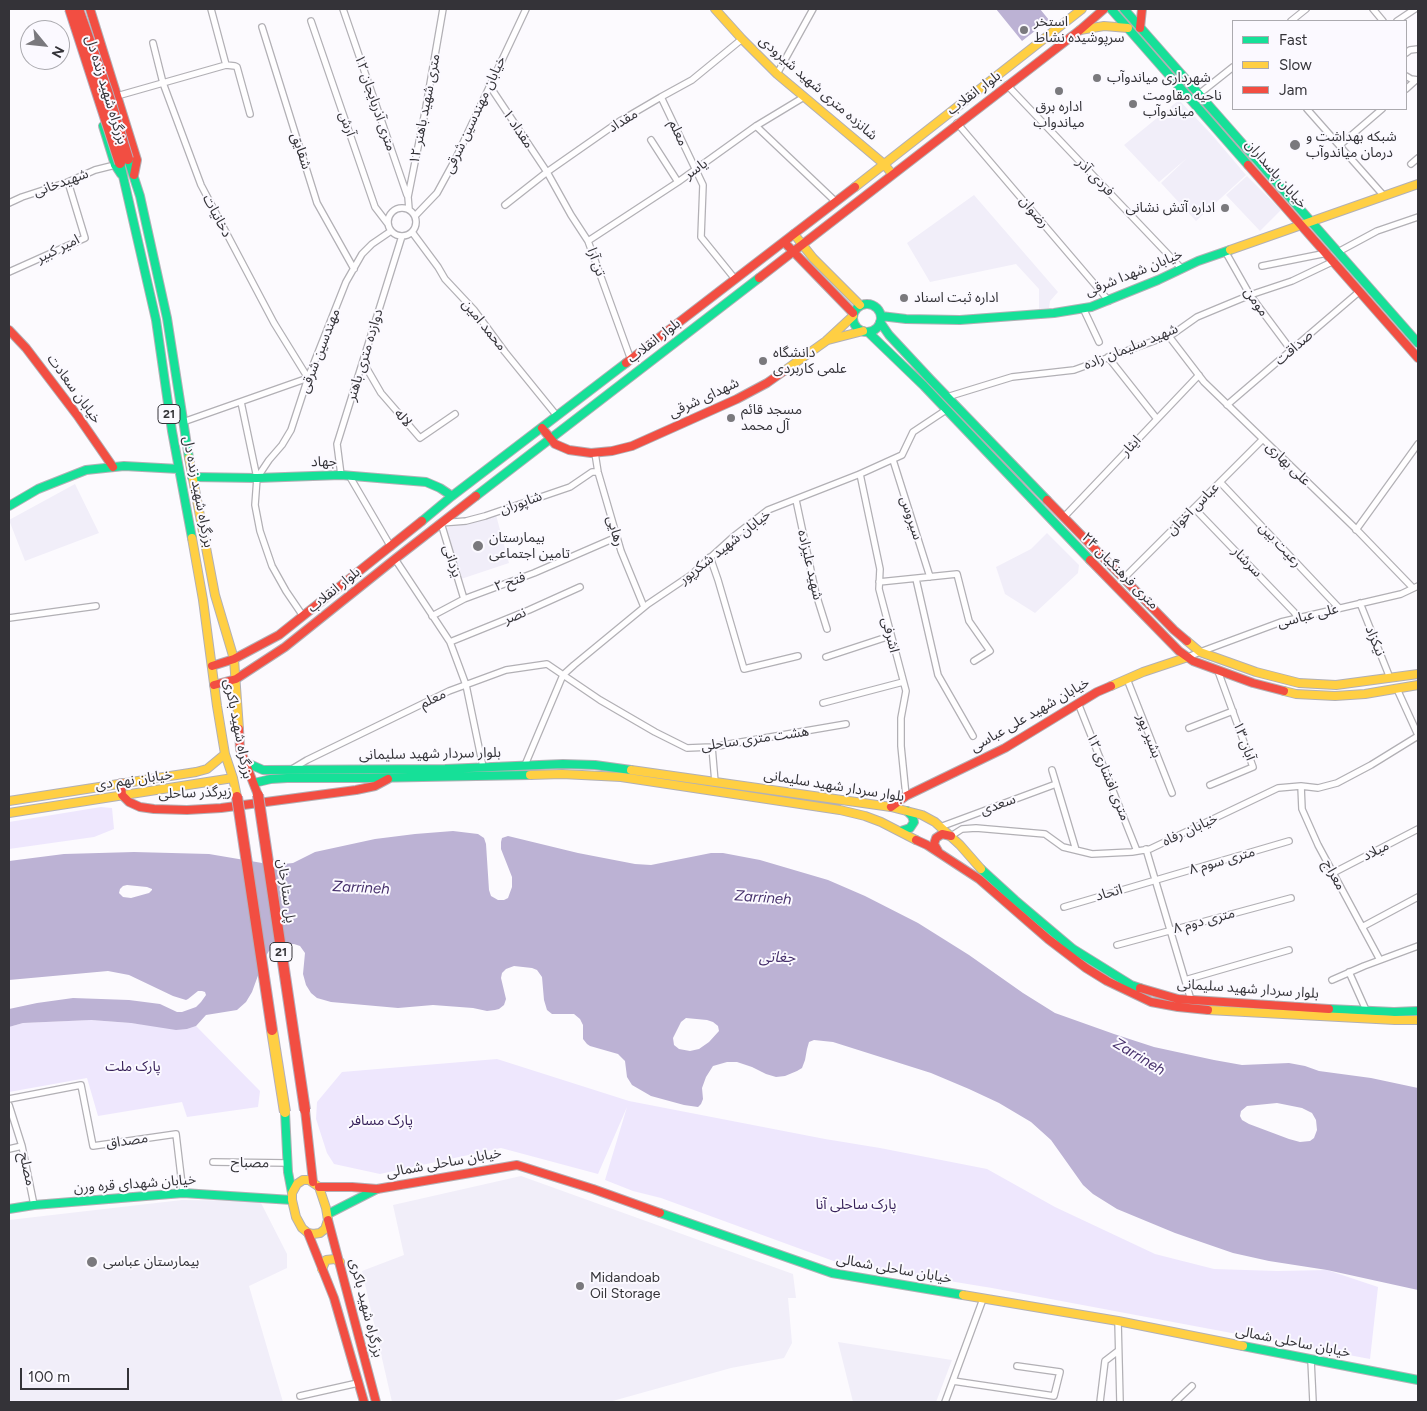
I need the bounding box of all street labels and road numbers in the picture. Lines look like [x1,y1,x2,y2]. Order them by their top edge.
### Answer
street label: شانزده متری شهید شیرودی [755,32,881,144]
street label: بزرگراه شهید زنده دل [81,34,131,146]
street label: ۱۲ متری شهید باهنر [406,52,444,166]
street label: ۱۲ متری آذربایجان [351,53,399,153]
street label: خیابان مهندسین شرقی [440,54,510,176]
street label: بلوار انقلاب [944,67,1004,119]
street label: مقداد [605,105,641,137]
street label: مقداد ۱ [499,106,537,152]
street label: آرش [335,109,359,139]
street label: معلم [665,117,691,149]
street label: شقایق [287,131,315,171]
street label: خیابان پاسداران [1241,136,1311,212]
street label: فردی آذر [1073,154,1117,200]
street label: یاسر [681,155,711,183]
street label: شهیدخانی [31,165,91,201]
street label: دخانیات [199,192,235,240]
street label: رضوان [1016,192,1052,232]
street label: امیر کبیر [34,231,82,267]
street label: تن آرا [583,245,609,279]
street label: خیابان شهدا شرقی [1083,246,1185,300]
street label: مومن [1240,284,1272,320]
street label: محمد امین [458,296,510,354]
street label: مهندسین شرقی [296,306,344,396]
street label: دوازده متری باهنر [343,307,387,403]
street label: بلوار انقلاب [624,315,684,367]
street label: شهید سلیمان زاده [1081,320,1181,374]
street label: صداقت [1272,327,1316,369]
street label: خیابان سعادت [43,351,105,427]
street label: شهدای شرقی [666,374,742,422]
road number: 21 [158,404,180,424]
street label: لاله [391,405,415,431]
street label: ایثار [1117,432,1145,460]
street label: بزرگراه شهید زنده دل [179,435,217,549]
street label: علی بهاری [1262,439,1314,489]
street label: جهاد [311,453,337,471]
street label: عباس اخوان [1163,479,1223,539]
street label: شاپوران [498,488,544,518]
street label: سیروس [896,494,926,542]
street label: خیابان شهید شکرپور [676,506,774,588]
street label: رهایی [603,514,627,548]
street label: رعیت بین [1255,519,1305,571]
street label: شهید علیزاده [794,528,826,602]
street label: ۲۴ متری فرهنگیان [1078,529,1162,613]
street label: یزدانی [439,543,465,579]
street label: سرشار [1228,543,1266,581]
street label: بلوار انقلاب [304,564,364,616]
street label: فتح ۲ [492,569,528,595]
street label: علی عباسی [1276,600,1340,632]
street label: نصر [501,604,529,628]
street label: اشرفی [877,616,903,654]
street label: نیکزاد [1361,623,1389,659]
street label: خیابان شهید علی عباسی [967,674,1093,756]
street label: بزرگراه شهید باکری [220,678,256,780]
street label: معلم [417,686,449,712]
street label: بشیر پور [1133,712,1165,760]
street label: ۱۳ آبان [1229,719,1259,763]
street label: هشت متری ساحلی [700,723,810,755]
street label: ۱۲ متری افشاری [1083,731,1133,823]
street label: بلوار سردار شهید سلیمانی [359,744,501,764]
street label: خیابان نهم دی [94,766,174,794]
street label: بلوار سردار شهید سلیمانی [763,767,905,805]
street label: زیرگذر ساحلی [158,783,232,803]
street label: سعدی [978,791,1018,819]
street label: خیابان رفاه [1160,810,1220,850]
street label: میلاد [1360,837,1392,865]
street label: ۸ متری سوم [1187,844,1257,878]
street label: معراج [1319,857,1349,893]
street label: پل ستارخان [273,858,299,924]
street label: اتحاد [1094,881,1124,905]
street label: ۸ متری دوم [1171,905,1237,937]
road number: 21 [270,942,292,962]
street label: بلوار سردار شهید سلیمانی [1177,976,1319,1002]
street label: مصداق [105,1130,149,1152]
street label: خیابان ساحلی شمالی [385,1145,503,1181]
street label: مصلح [15,1151,39,1187]
street label: مصباح [231,1154,269,1172]
street label: خیابان شهدای قره ورن [73,1171,197,1197]
street label: خیابان ساحلی شمالی [835,1251,953,1287]
street label: بزرگراه شهید باکری [346,1257,386,1359]
street label: خیابان ساحلی شمالی [1234,1323,1352,1361]

